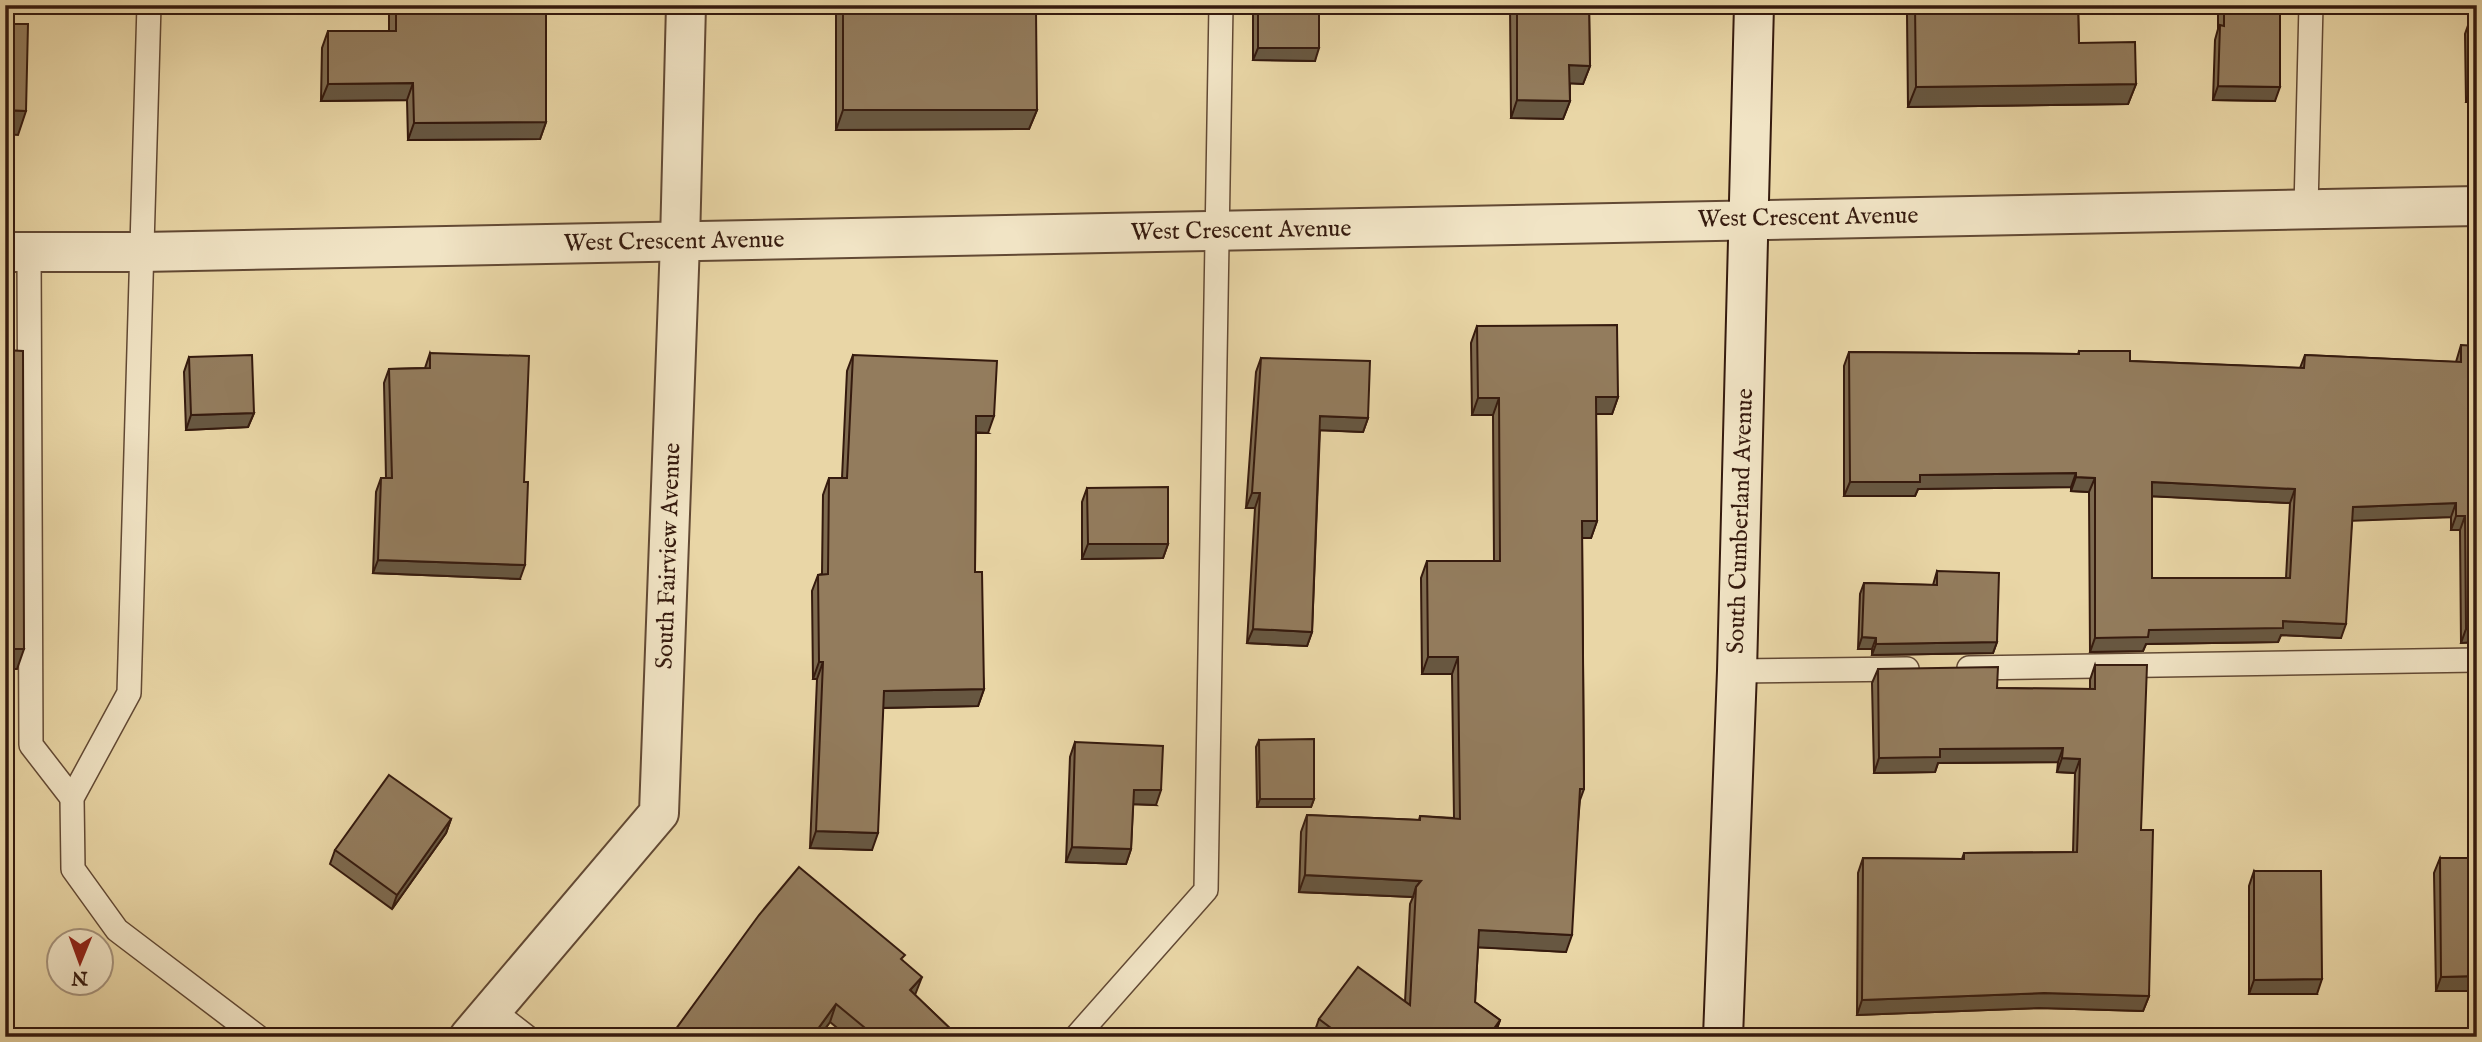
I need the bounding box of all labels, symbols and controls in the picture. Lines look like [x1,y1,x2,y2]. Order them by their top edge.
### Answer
street label: West Crescent Avenue [1697,201,1919,235]
street label: West Crescent Avenue [1130,214,1352,248]
street label: West Crescent Avenue [563,225,785,259]
street label: South Cumberland Avenue [1721,388,1761,654]
street label: South Fairview Avenue [650,442,688,670]
north arrow [46,926,116,996]
text: N [71,965,89,989]

